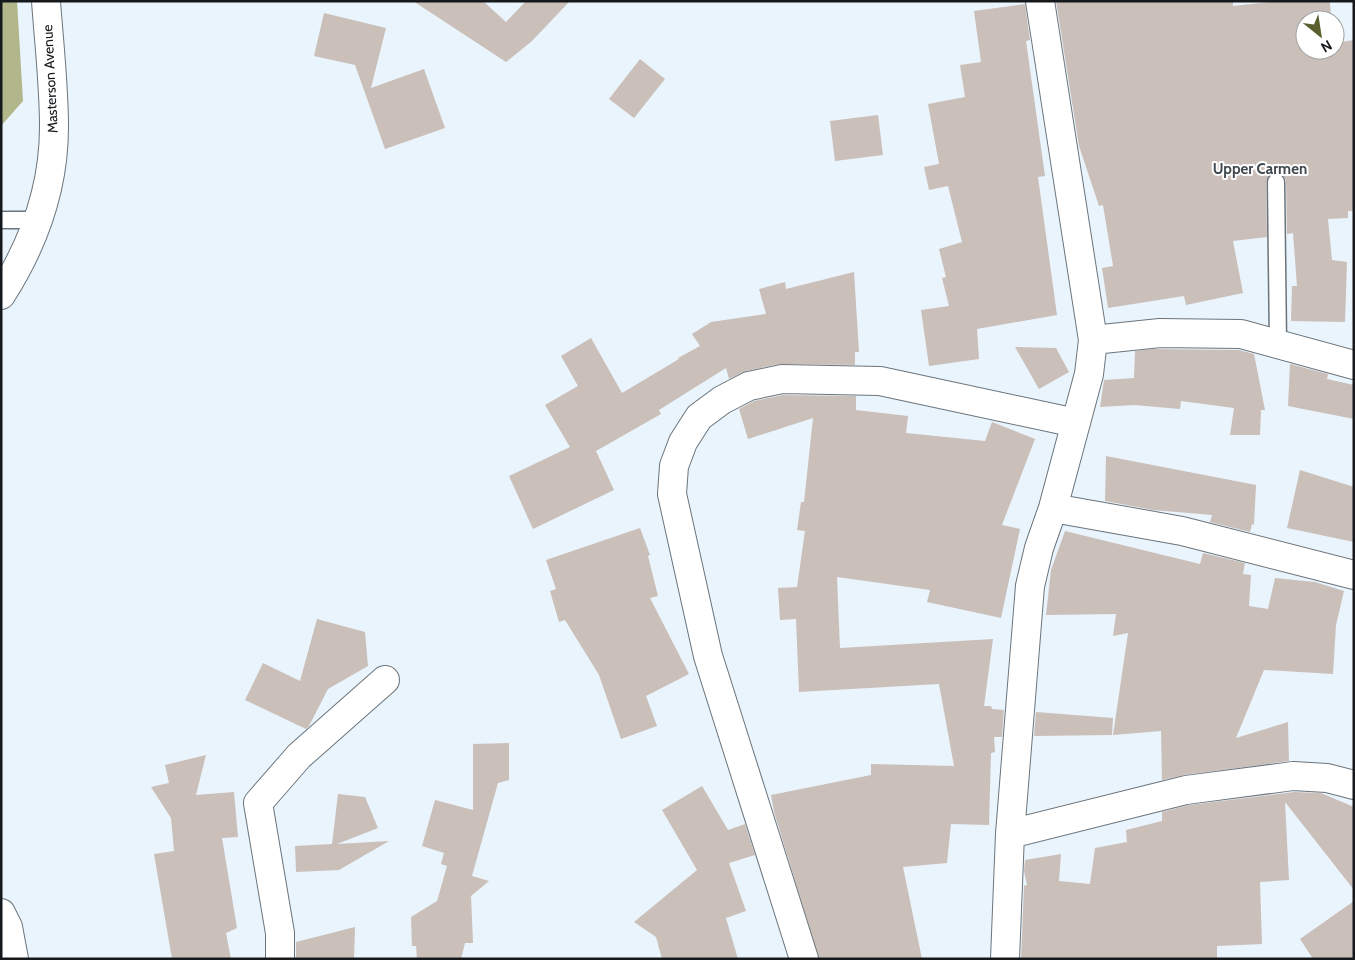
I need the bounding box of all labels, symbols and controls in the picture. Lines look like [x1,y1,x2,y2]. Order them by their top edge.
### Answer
north arrow [1295,10,1345,60]
street label: Masterson Avenue [38,24,62,134]
text: N [1318,36,1335,57]
district label: Upper Carmen [1213,160,1307,178]

